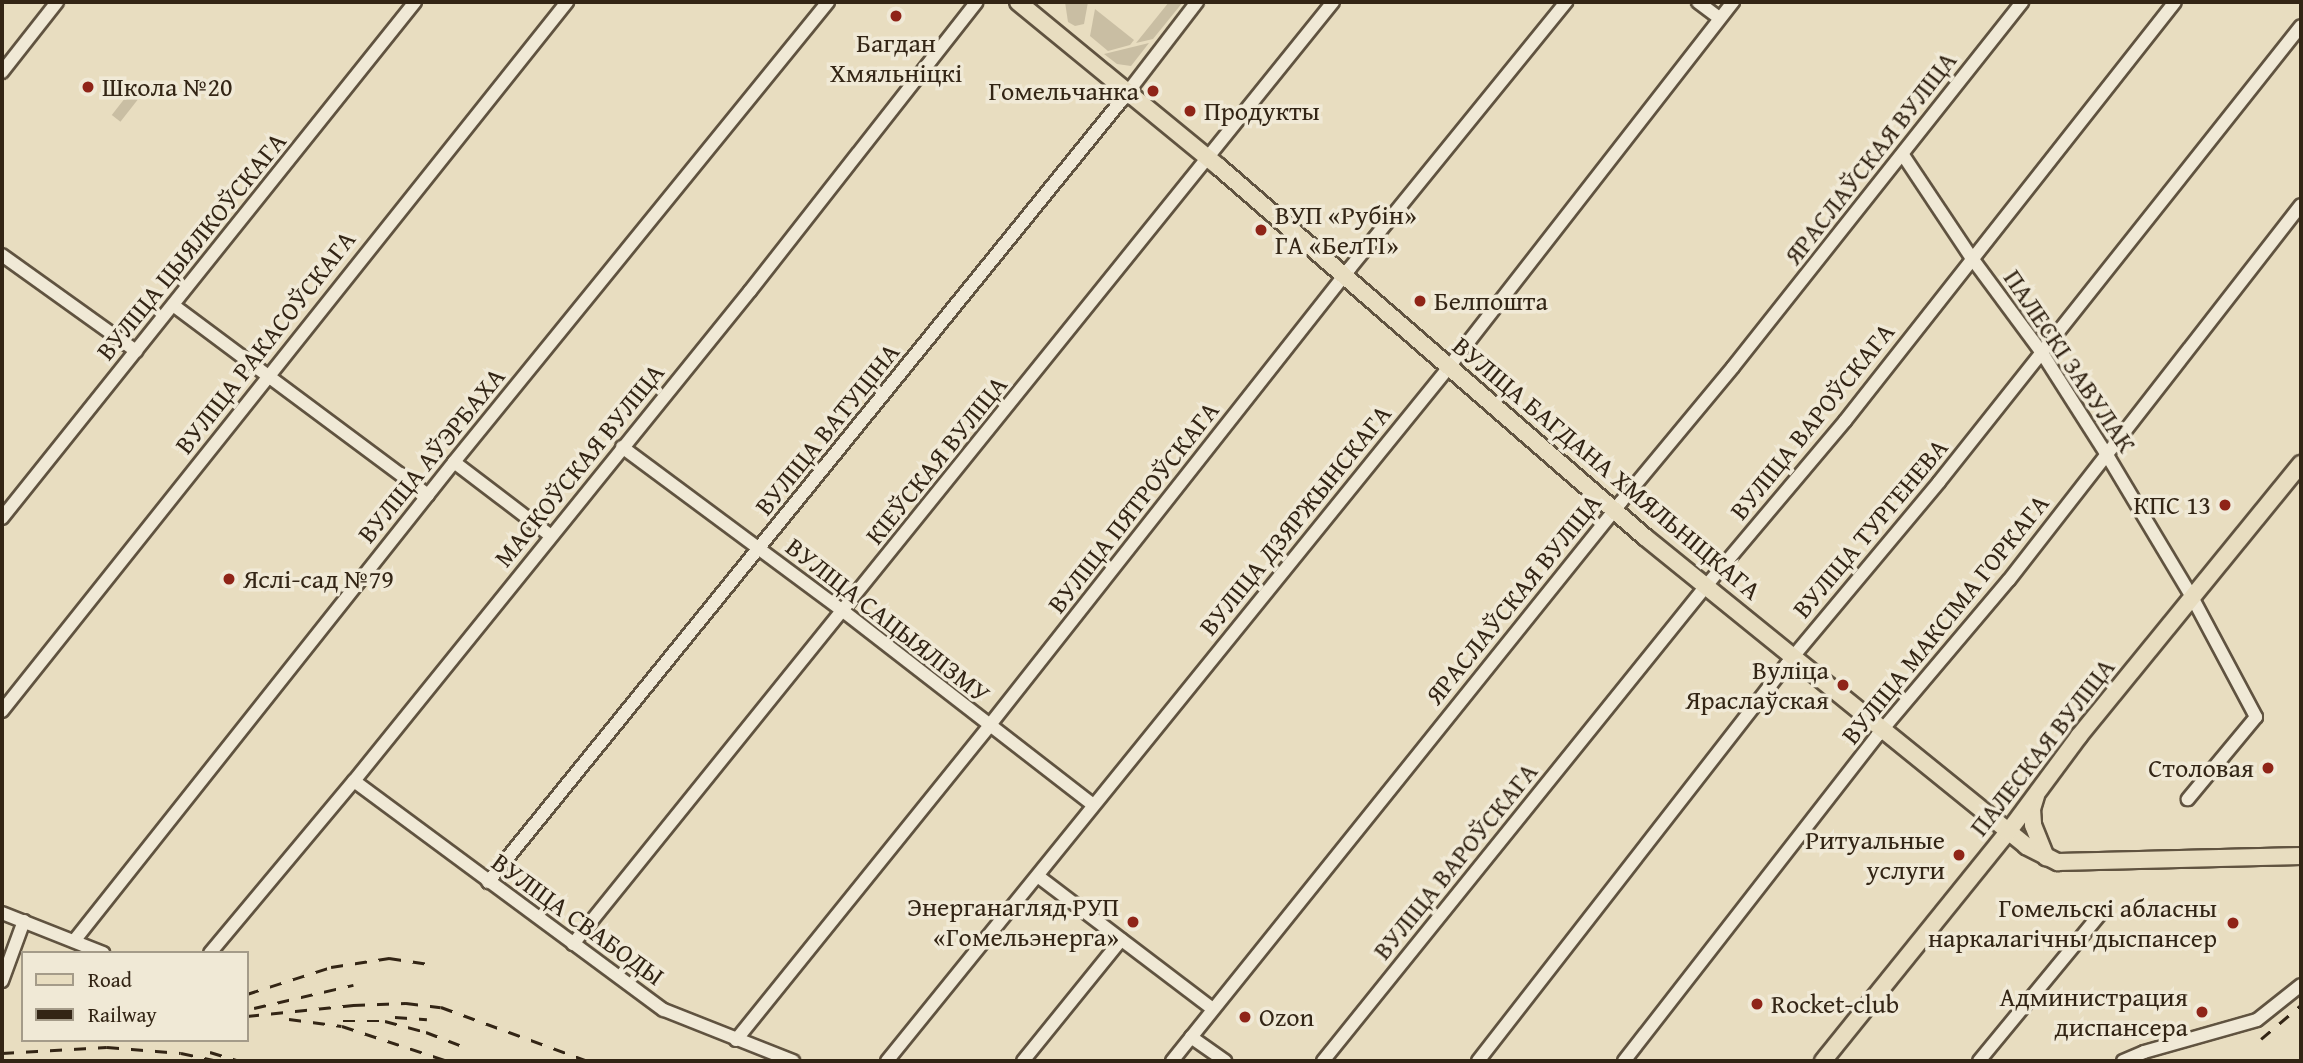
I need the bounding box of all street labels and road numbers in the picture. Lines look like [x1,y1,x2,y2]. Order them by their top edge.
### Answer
street label: ЯРАСЛАЎСКАЯ ВУЛІЦА [1777,45,1963,271]
street label: ВУЛІЦА ЦЫЯЛКОЎСКАГА [90,126,292,366]
street label: ВУЛІЦА РАКАСОЎСКАГА [168,224,362,460]
street label: ПАЛЕСКІ ЗАВУЛАК [1997,264,2143,458]
street label: ВУЛІЦА ВАРОЎСКАГА [1723,316,1901,526]
street label: ВУЛІЦА БАГДАНА ХМЯЛЬНІЦКАГА [1447,330,1767,606]
street label: ВУЛІЦА ВАТУЦІНА [748,337,906,521]
street label: МАСКОЎСКАЯ ВУЛІЦА [487,357,671,573]
street label: ВУЛІЦА АЎЭРБАХА [351,361,511,549]
street label: КІЕЎСКАЯ ВУЛІЦА [859,370,1013,550]
street label: ВУЛІЦА ПЯТРОЎСКАГА [1041,395,1225,619]
street label: ВУЛІЦА ДЗЯРЖЫНСКАГА [1192,399,1398,641]
street label: ВУЛІЦА ТУРГЕНЕВА [1786,432,1954,624]
street label: ЯРАСЛАЎСКАЯ ВУЛІЦА [1419,487,1607,711]
street label: ВУЛІЦА МАКСІМА ГОРКАГА [1835,488,2055,750]
street label: ВУЛІЦА САЦЫЯЛІЗМУ [780,531,996,709]
street label: ПАЛЕСКАЯ ВУЛІЦА [1963,652,2121,842]
street label: ВУЛІЦА ВАРОЎСКАГА [1366,756,1544,966]
street label: ВУЛІЦА СВАБОДЫ [486,846,670,992]

